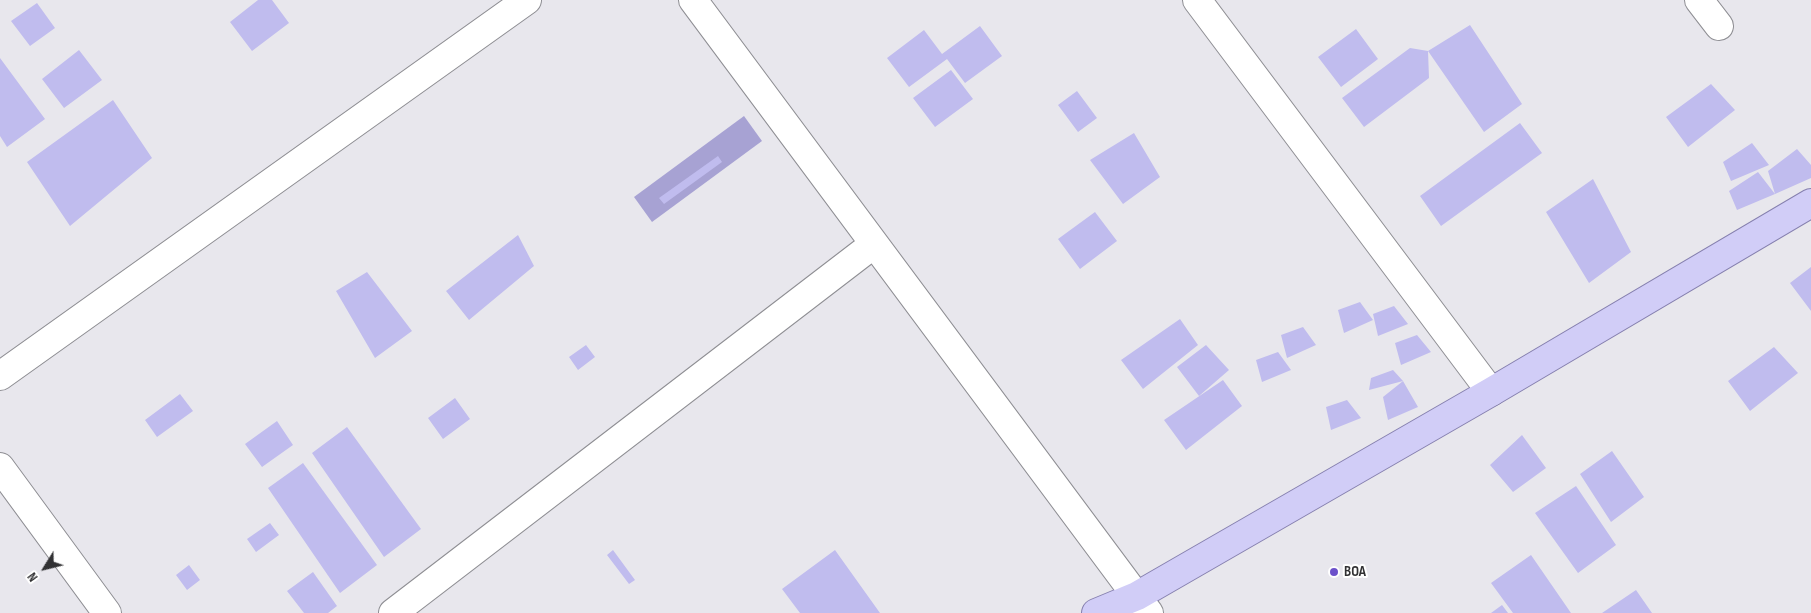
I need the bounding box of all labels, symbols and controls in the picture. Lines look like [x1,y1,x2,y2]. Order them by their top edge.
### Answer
north arrow [20,543,70,593]
place label: BOA [1344,563,1366,581]
marker: BOA [1328,566,1340,578]
text: N [23,569,42,585]

